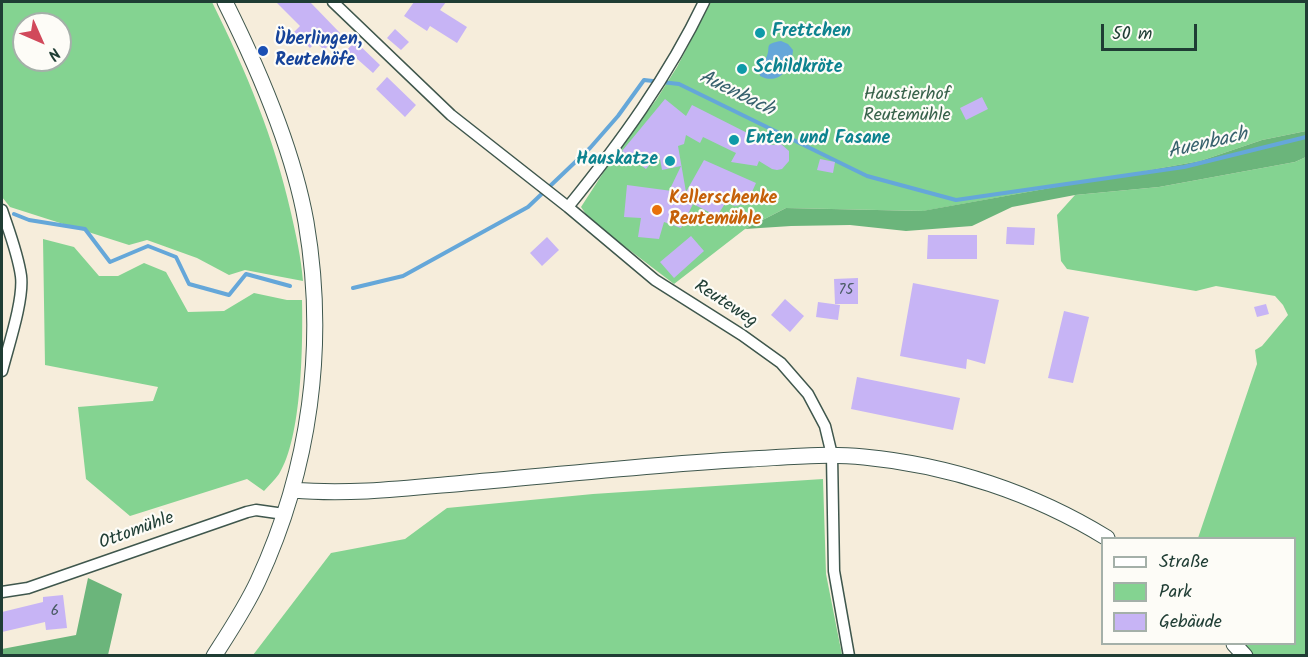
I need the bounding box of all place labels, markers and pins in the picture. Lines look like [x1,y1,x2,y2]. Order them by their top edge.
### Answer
place label: Frettchen [772,22,851,44]
marker: Frettchen [753,26,767,40]
place label: Überlingen, Reutehöfe [275,30,362,72]
marker: Überlingen, Reutehöfe [256,44,270,58]
place label: Schildkröte [754,58,842,80]
marker: Schildkröte [735,62,749,76]
place label: Enten und Fasane [746,129,890,151]
marker: Enten und Fasane [727,133,741,147]
place label: Hauskatze [576,150,658,172]
marker: Hauskatze [663,154,677,168]
place label: Kellerschenke Reutemühle [669,189,777,232]
marker: Kellerschenke Reutemühle [650,203,664,217]

